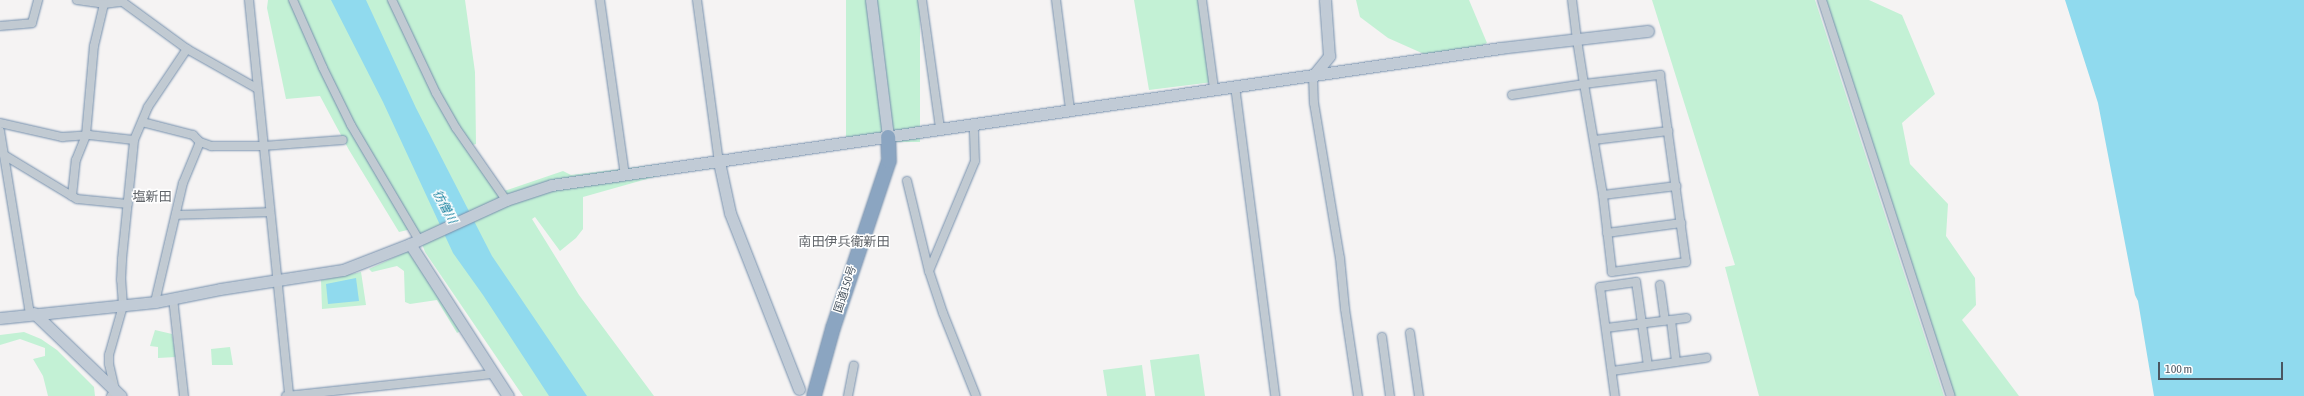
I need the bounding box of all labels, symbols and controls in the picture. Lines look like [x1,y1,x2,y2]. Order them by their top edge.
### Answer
water label: 彷僧川 [429,188,459,226]
district label: 塩新田 [133,189,171,205]
district label: 南田伊兵衛新田 [799,234,889,250]
street label: 国道150号 [831,264,859,314]
scale bar [2160,354,2285,380]
text: 100 m [2165,362,2192,376]

